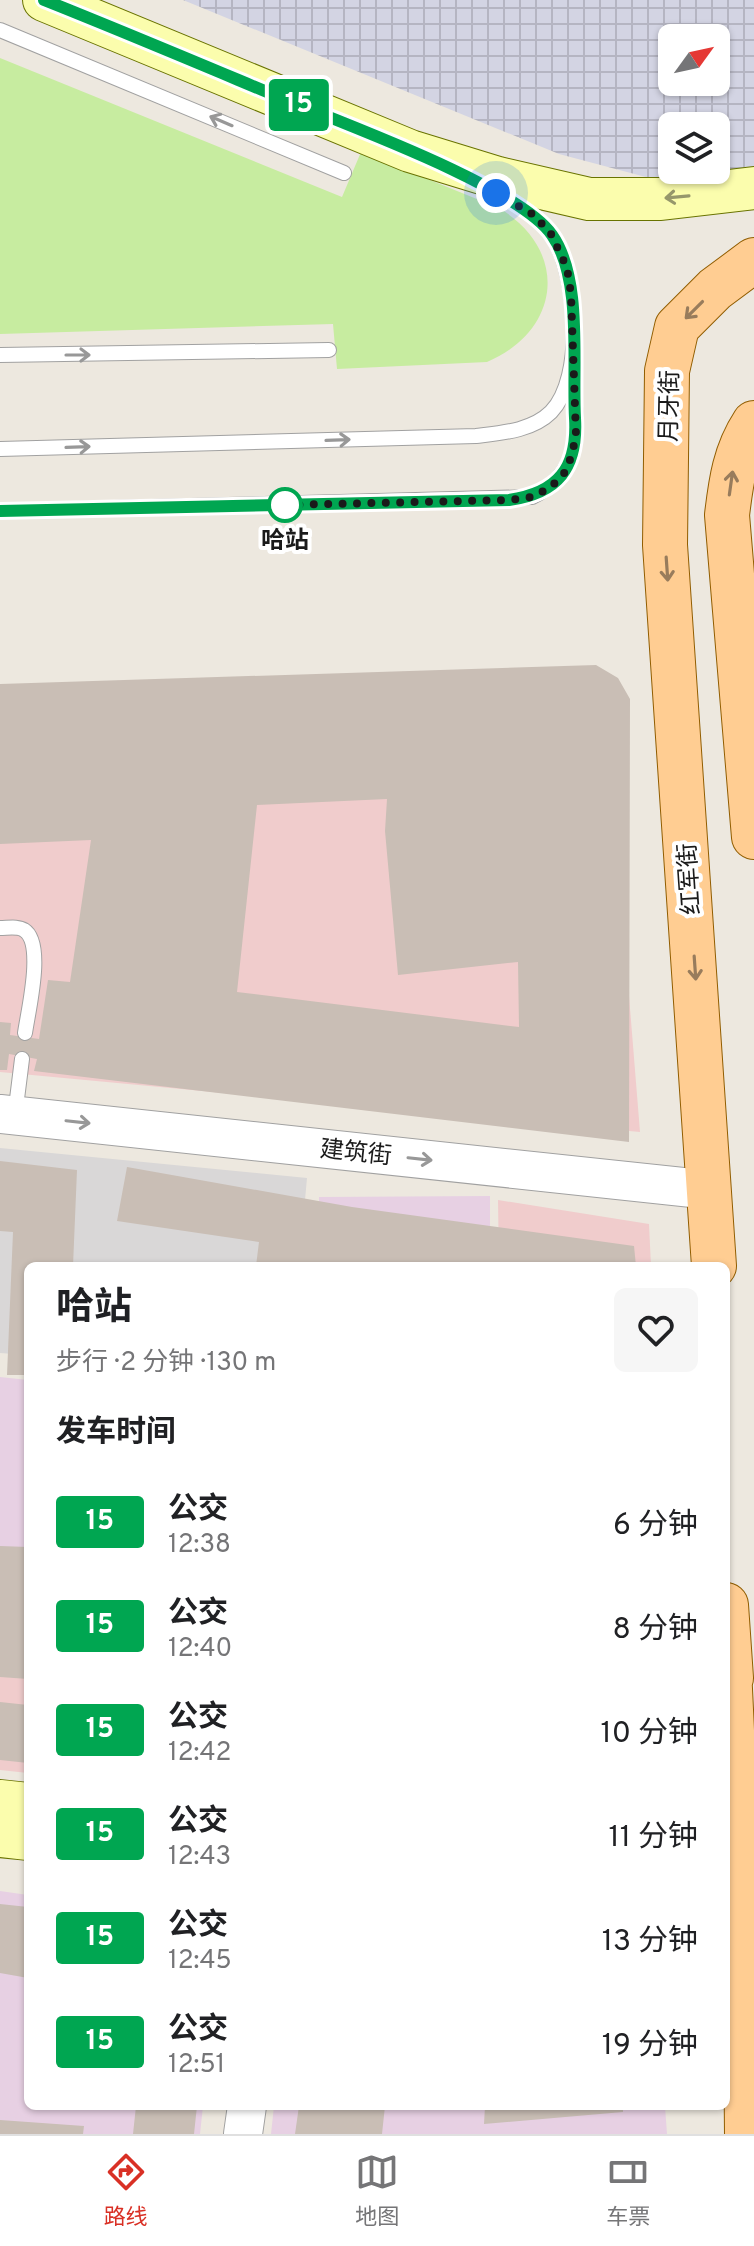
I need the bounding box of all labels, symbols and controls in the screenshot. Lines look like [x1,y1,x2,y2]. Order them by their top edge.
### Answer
north arrow [658,24,730,96]
map controls [658,24,730,184]
line badge: 15 [263,79,335,131]
text: 15 [285,87,313,123]
button: layers [658,112,730,184]
one-way arrow [209,113,234,128]
your location [476,173,516,213]
one-way arrow [664,190,691,205]
one-way arrow [685,300,704,320]
one-way arrow [64,347,91,363]
street label: 月牙街 [655,370,687,442]
one-way arrow [324,432,351,448]
one-way arrow [64,439,91,455]
one-way arrow [724,470,739,496]
marker: 哈站 [268,488,302,522]
place label: 哈站 [261,527,309,557]
one-way arrow [660,555,675,582]
street label: 红军街 [674,842,708,916]
one-way arrow [688,954,703,981]
one-way arrow [64,1115,90,1130]
street label: 建筑街 [318,1135,393,1173]
one-way arrow [406,1151,433,1166]
text: 哈站 [56,1285,132,1334]
button: heart [614,1288,698,1372]
text: 步行 · 2 分钟 · 130 m [56,1347,276,1380]
text: 发车时间 [56,1415,176,1452]
text: 公交 [168,1492,228,1529]
text: 15 [86,1504,114,1540]
text: 6 分钟 [613,1508,698,1545]
text: 12:38 [168,1529,231,1562]
text: 公交 [168,1596,228,1633]
text: 15 [86,1608,114,1644]
text: 8 分钟 [613,1612,698,1649]
text: 12:40 [168,1633,232,1666]
text: 公交 [168,1700,228,1737]
text: 15 [86,1712,114,1748]
text: 10 分钟 [600,1716,698,1753]
text: 12:42 [168,1737,232,1770]
text: 公交 [168,1804,228,1841]
text: 15 [86,1816,114,1852]
text: 11 分钟 [609,1820,698,1857]
text: 12:43 [168,1841,231,1874]
text: 公交 [168,1908,228,1945]
text: 15 [86,1920,114,1956]
text: 13 分钟 [602,1924,698,1961]
text: 12:45 [168,1945,232,1978]
text: 公交 [168,2012,228,2049]
text: 15 [86,2024,114,2060]
text: 19 分钟 [602,2028,698,2065]
text: 12:51 [168,2049,225,2082]
tab: 路线 [104,2150,148,2232]
tab: 地图 [355,2150,399,2232]
tab: 车票 [606,2150,650,2232]

